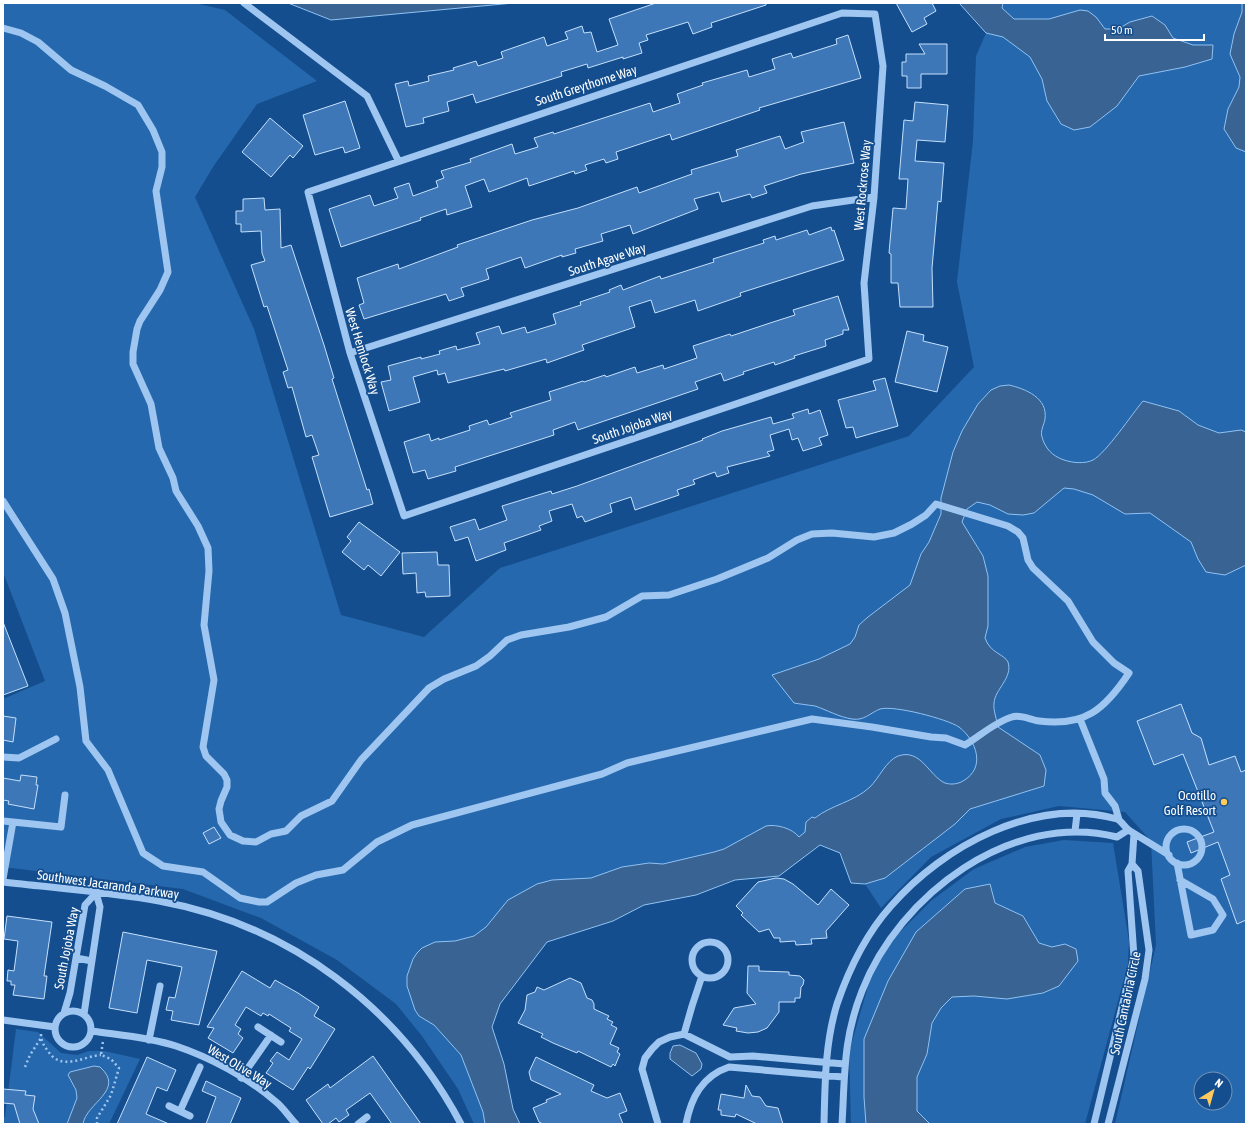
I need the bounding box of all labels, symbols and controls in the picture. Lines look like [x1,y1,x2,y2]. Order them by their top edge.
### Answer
scale bar [1105,16,1204,42]
text: 50 m [1111,23,1133,37]
street label: South Greythorne Way [533,62,639,109]
street label: West Rockrose Way [851,139,874,231]
street label: South Agave Way [566,240,648,279]
street label: West Hemlock Way [342,306,383,397]
street label: South Jojoba Way [590,406,675,447]
place label: Ocotillo Golf Resort [1164,788,1216,818]
marker: Ocotillo Golf Resort [1219,797,1229,807]
street label: Southwest Jacaranda Parkway [36,867,181,902]
street label: South Jojoba Way [51,905,82,991]
street label: South Cantabria Circle [1107,950,1144,1056]
street label: West Olive Way [205,1041,275,1092]
north arrow [1193,1071,1233,1111]
text: N [1213,1076,1225,1090]

